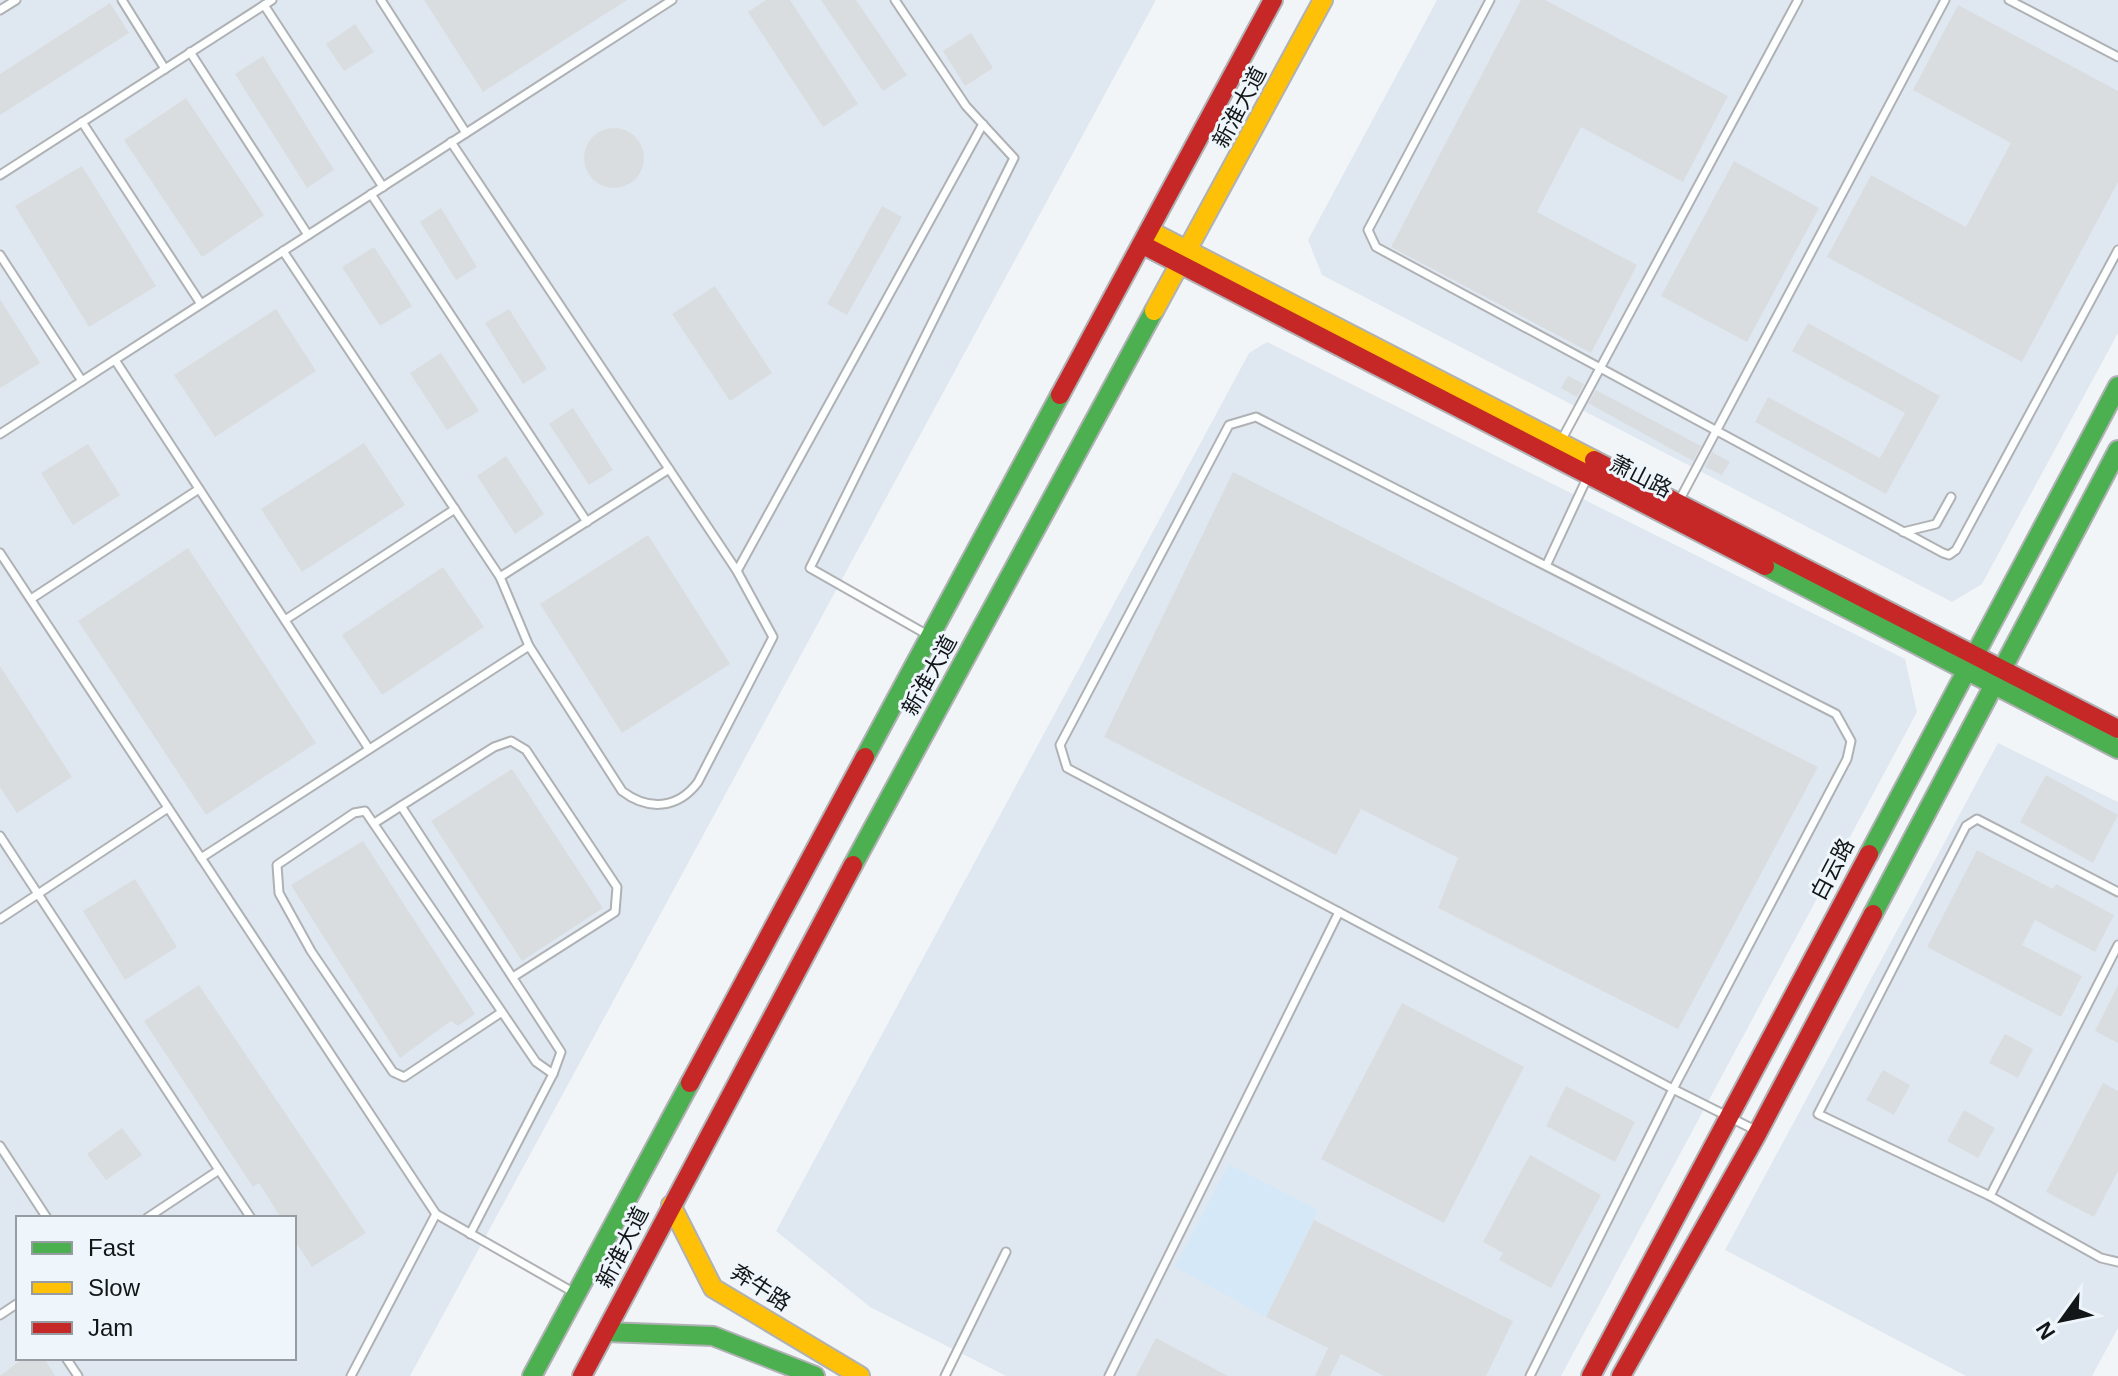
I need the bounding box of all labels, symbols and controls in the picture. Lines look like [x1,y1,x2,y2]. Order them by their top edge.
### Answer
street label: 新淮大道 [1208,63,1271,152]
street label: 萧山路 [1606,450,1676,503]
street label: 新淮大道 [897,631,962,720]
street label: 白云路 [1806,834,1859,904]
street label: 新淮大道 [591,1202,654,1292]
legend [16,1216,296,1360]
text: Fast [88,1234,135,1261]
street label: 奔牛路 [726,1259,795,1316]
text: Slow [88,1274,141,1301]
north arrow [2022,1280,2102,1360]
text: Jam [88,1314,133,1341]
text: N [2031,1317,2060,1344]

